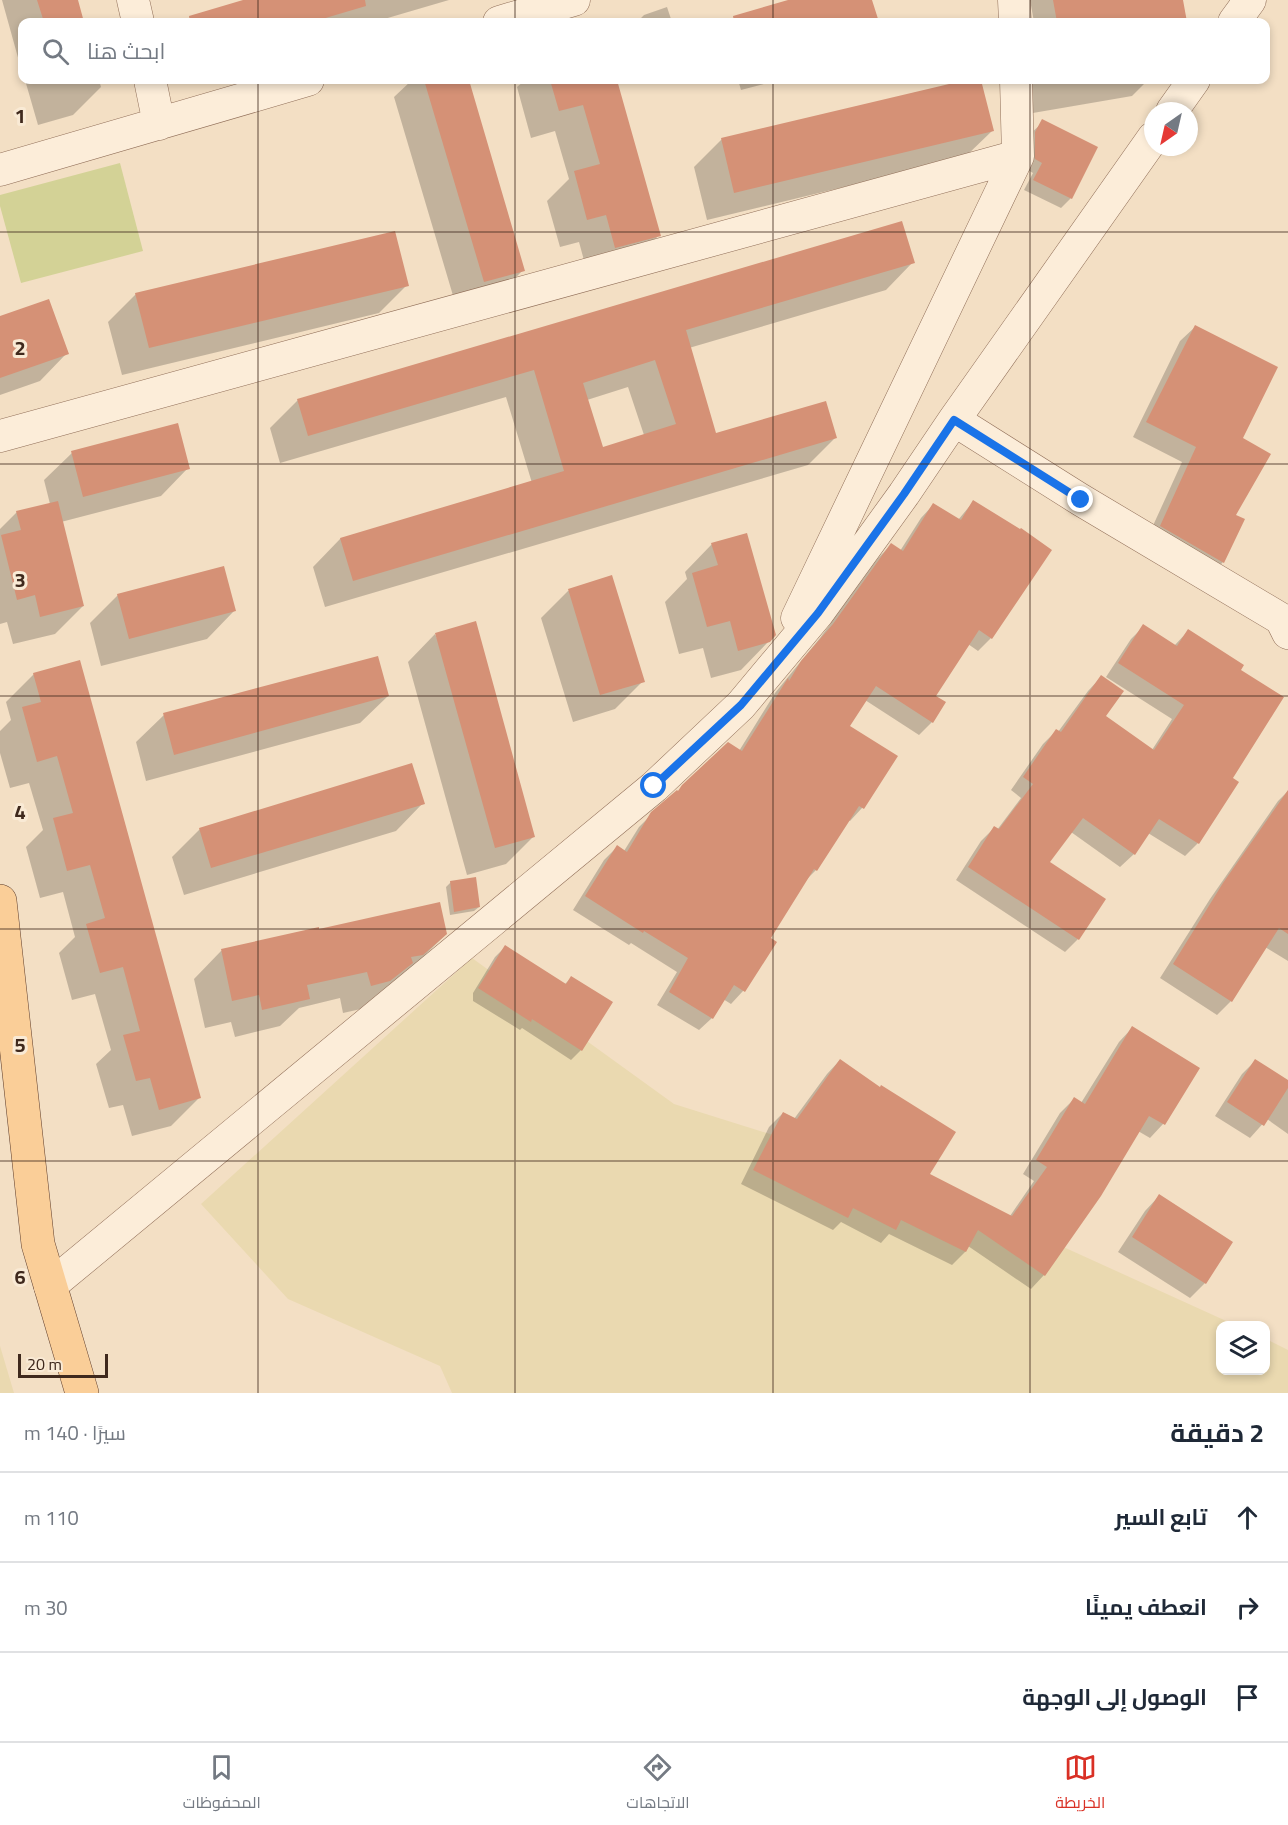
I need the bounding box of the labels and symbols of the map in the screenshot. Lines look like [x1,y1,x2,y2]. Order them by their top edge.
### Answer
text: 1 [14,97,26,134]
north arrow [1144,102,1198,156]
text: 2 [14,329,26,366]
route end [1067,486,1093,512]
text: 3 [14,561,26,598]
route start [640,772,666,798]
text: 4 [14,793,26,830]
text: 5 [14,1026,26,1063]
text: 6 [14,1258,26,1295]
scale bar [18,1351,108,1378]

